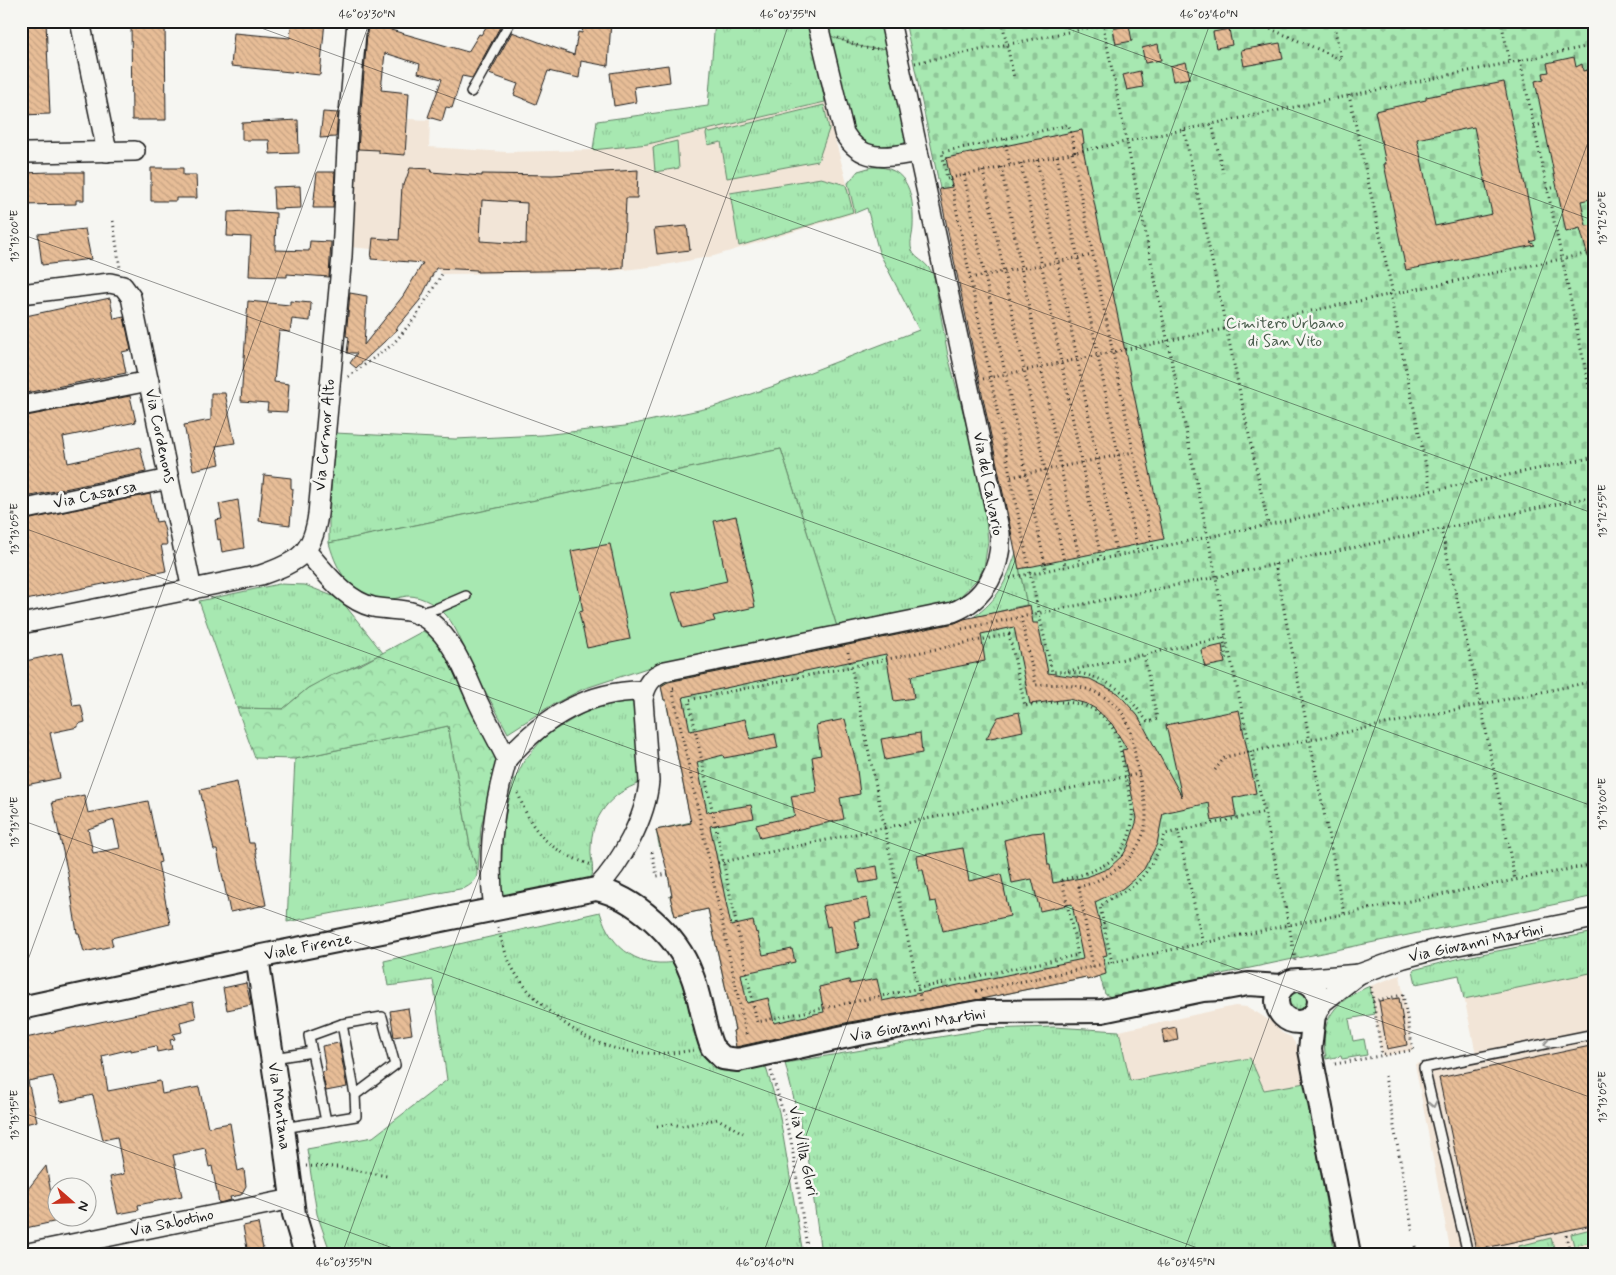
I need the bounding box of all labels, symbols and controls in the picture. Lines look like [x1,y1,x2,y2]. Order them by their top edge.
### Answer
text: 46°03'30"N [339,7,395,23]
text: 46°03'35"N [760,7,816,23]
text: 46°03'40"N [1180,7,1238,23]
text: 13°12'50"E [1595,191,1611,245]
text: 13°13'00"E [7,210,23,262]
park label: Cimitero Urbano di San Vito [1226,313,1344,352]
street label: Via Cormor Alto [310,378,340,492]
street label: Via Cordenons [140,387,180,485]
street label: Via del Calvario [968,430,1008,538]
street label: Via Casarsa [51,476,139,514]
text: 13°12'55"E [1595,484,1611,538]
text: 13°13'05"E [7,503,23,555]
text: 13°13'00"E [1595,778,1611,830]
text: 13°13'10"E [7,796,23,848]
street label: Via Giovanni Martini [1407,918,1546,968]
street label: Viale Firenze [262,928,354,966]
street label: Via Giovanni Martini [848,1003,988,1047]
one-way arrow [1543,1038,1551,1048]
street label: Via Mentana [262,1061,296,1151]
text: 13°13'05"E [1595,1071,1611,1123]
text: 13°13'15"E [7,1090,23,1140]
one-way arrow [1427,1100,1438,1109]
street label: Via Villa Glori [783,1104,823,1198]
north arrow [48,1178,98,1228]
text: N [73,1199,93,1214]
street label: Via Sabotino [128,1204,216,1242]
text: 46°03'35"N [316,1255,372,1271]
text: 46°03'40"N [736,1255,794,1271]
text: 46°03'45"N [1157,1255,1215,1271]

